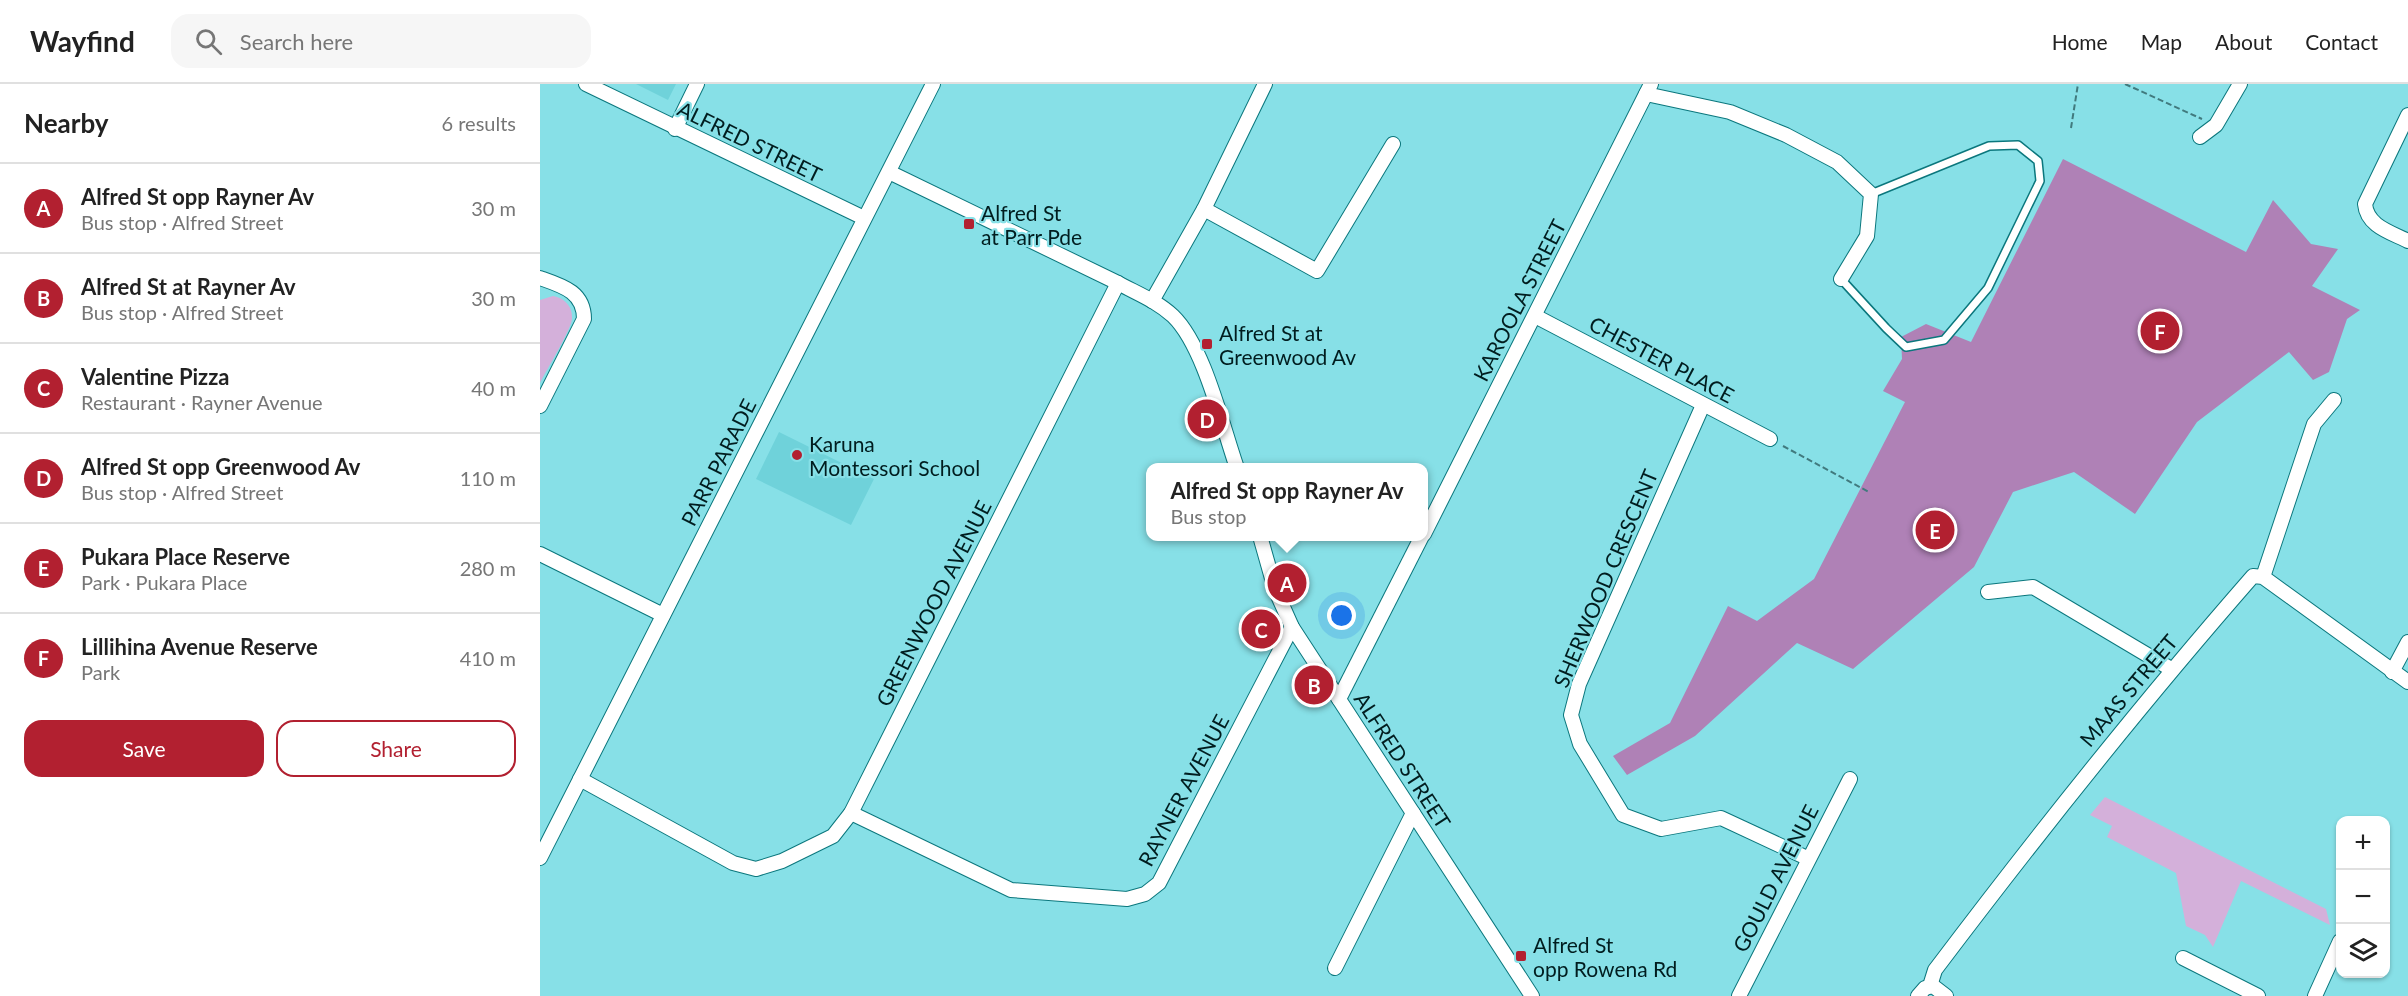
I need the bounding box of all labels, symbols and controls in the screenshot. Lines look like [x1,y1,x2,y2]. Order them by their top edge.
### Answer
search box [171,14,591,68]
text: Wayfind [30,24,135,58]
icon: search [192,25,225,58]
text: Search here [240,28,353,55]
text: Home [2052,29,2108,54]
text: Map [2141,29,2182,54]
text: About [2215,29,2272,54]
text: Contact [2305,29,2378,54]
street label: ALFRED STREET [674,95,827,187]
text: Nearby [24,107,109,139]
text: 6 results [441,111,516,135]
text: Alfred St opp Rayner Av [81,183,314,210]
text: A [37,196,50,220]
text: 30 m [471,196,516,220]
place label: Alfred St at Parr Pde [981,200,1082,249]
text: Bus stop · Alfred Street [81,210,283,234]
street label: KAROOLA STREET [1467,214,1571,385]
marker: Alfred St at Parr Pde [962,217,976,231]
text: Alfred St at Rayner Av [81,273,296,300]
text: B [37,286,50,310]
text: 30 m [471,286,516,310]
text: Bus stop · Alfred Street [81,300,283,324]
pin: F [2140,308,2180,354]
street label: CHESTER PLACE [1585,310,1739,408]
place label: Alfred St at Greenwood Av [1219,320,1356,369]
marker: Alfred St at Greenwood Av [1200,337,1214,351]
text: Valentine Pizza [81,363,229,390]
text: C [37,376,50,400]
text: 40 m [471,376,516,400]
text: Restaurant · Rayner Avenue [81,390,323,414]
street label: PARR PARADE [675,395,761,529]
pin: D [1188,396,1226,442]
place label: Karuna Montessori School [809,431,980,480]
marker: Karuna Montessori School [790,448,804,462]
text: Alfred St opp Greenwood Av [81,453,361,480]
popup [1146,463,1428,541]
street label: SHERWOOD CRESCENT [1548,465,1663,691]
text: D [36,466,51,490]
text: 110 m [460,466,516,490]
text: Alfred St opp Rayner Av [1170,477,1404,504]
text: Bus stop · Alfred Street [81,480,283,504]
street label: GREENWOOD AVENUE [870,496,996,710]
text: Bus stop [1170,504,1246,528]
pin: E [1916,508,1954,552]
text: Pukara Place Reserve [81,543,290,570]
text: E [38,556,49,580]
text: 280 m [460,556,516,580]
pin: A [1268,560,1306,606]
text: Park · Pukara Place [81,570,247,594]
your location [1327,601,1356,630]
pin: C [1242,606,1280,652]
street label: MAAS STREET [2074,629,2182,751]
text: Lillihina Avenue Reserve [81,633,318,660]
text: F [38,646,49,670]
text: 410 m [460,646,516,670]
text: Park [81,660,120,684]
pin: B [1294,662,1334,708]
street label: ALFRED STREET [1350,687,1457,833]
street label: RAYNER AVENUE [1133,710,1233,870]
button: Save [24,720,264,777]
button: Share [276,720,516,777]
street label: GOULD AVENUE [1727,800,1823,956]
map controls [2336,816,2390,978]
button: + [2336,816,2390,870]
button: − [2336,870,2390,924]
button: layers [2336,924,2390,978]
place label: Alfred St opp Rowena Rd [1533,932,1677,981]
marker: Alfred St opp Rowena Rd [1514,949,1528,963]

